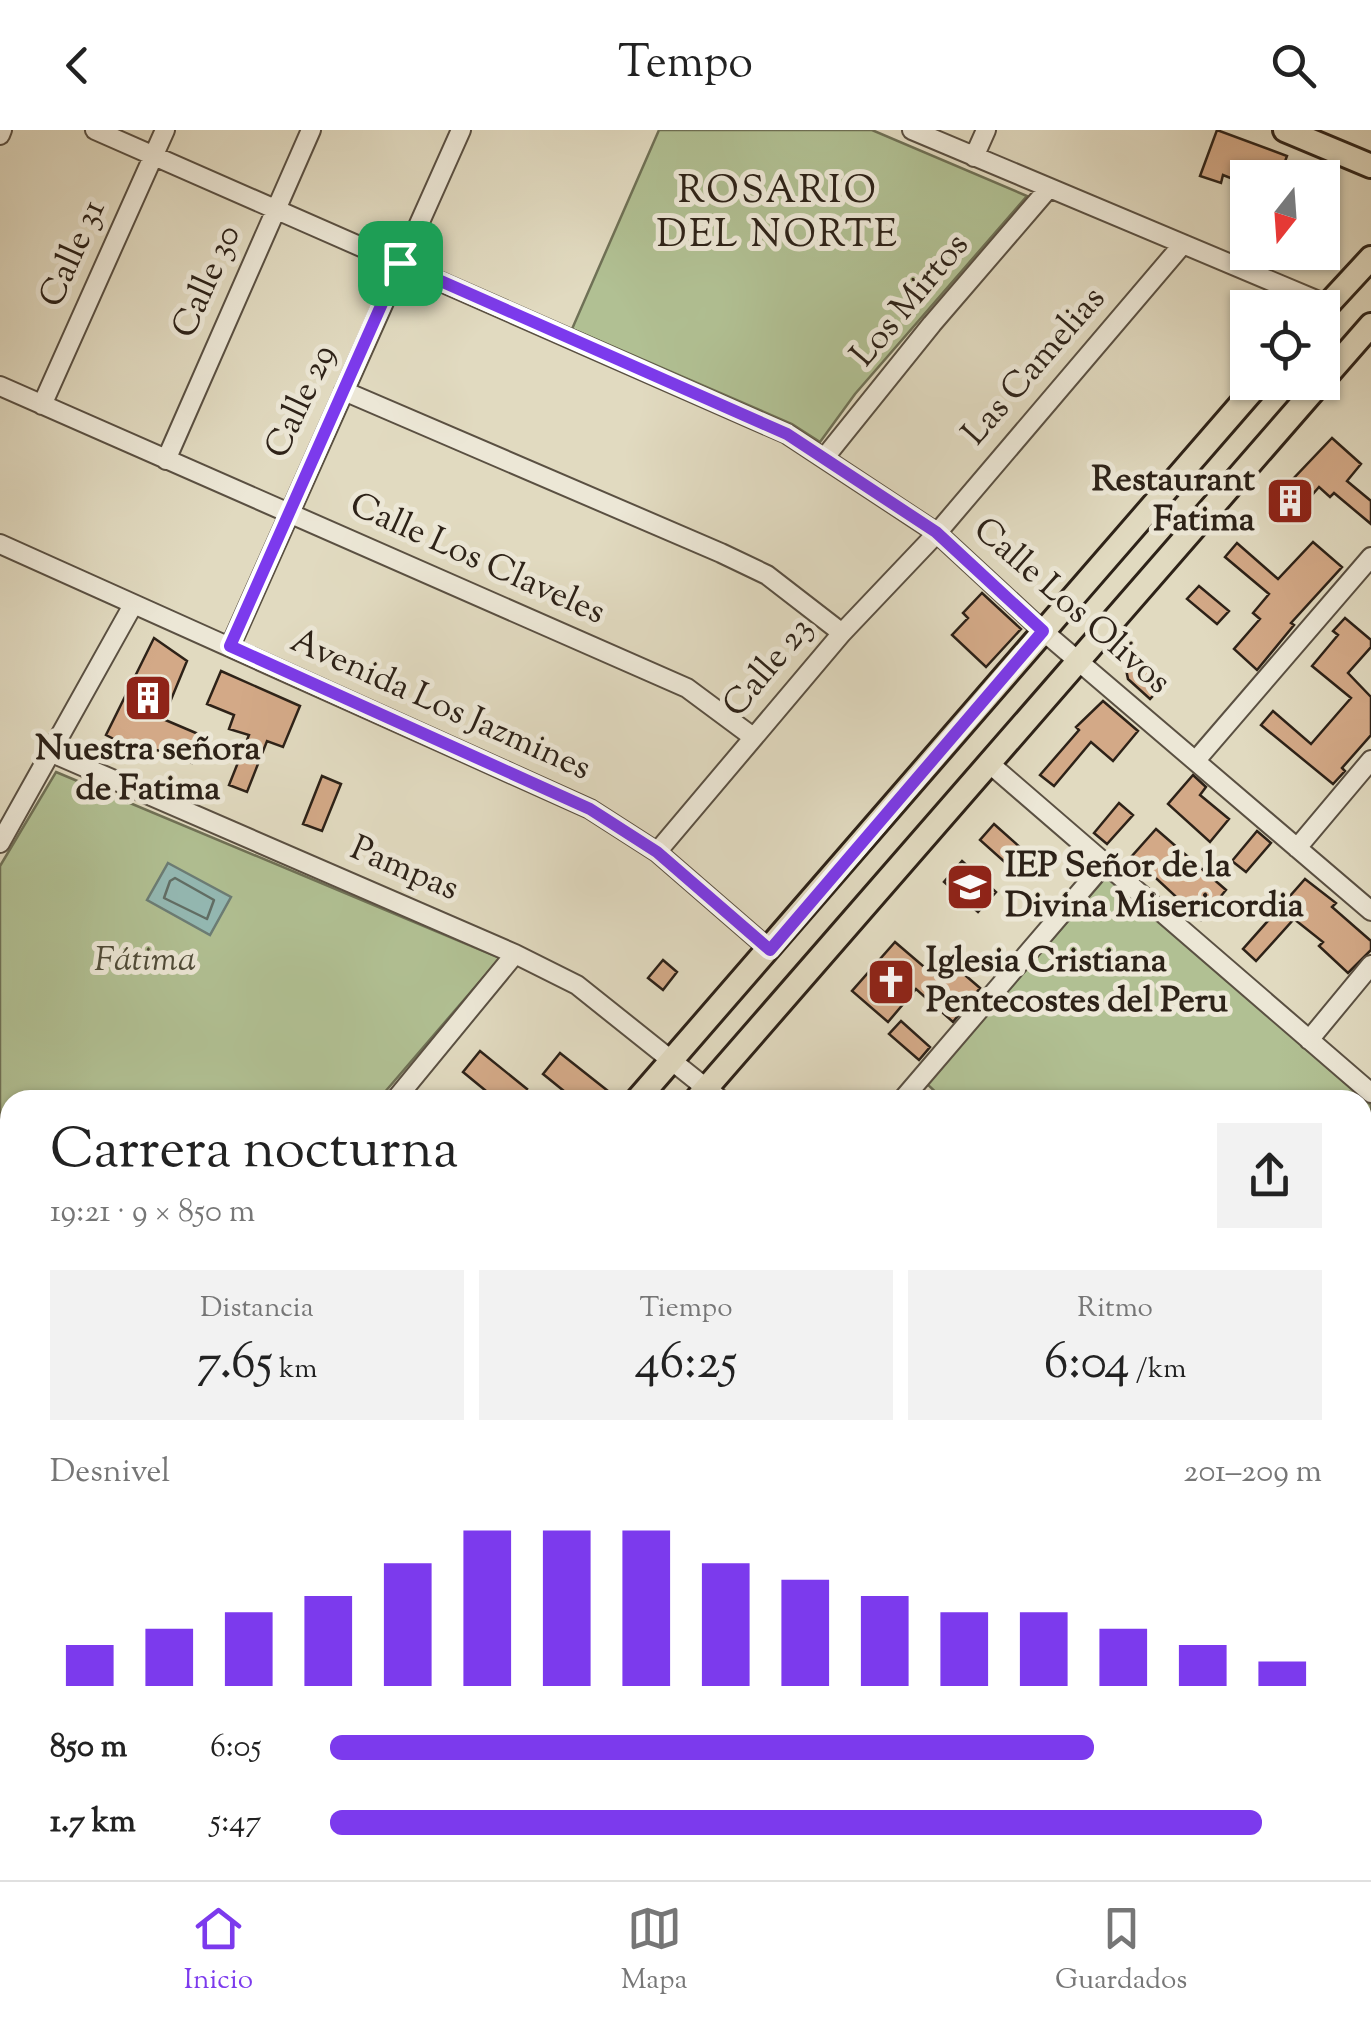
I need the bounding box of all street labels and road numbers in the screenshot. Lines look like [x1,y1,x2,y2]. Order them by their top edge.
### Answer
street label: Calle 31 [28,192,120,316]
street label: Calle 30 [160,217,256,347]
street label: Los Mirtos [840,223,982,379]
street label: Las Camelias [951,276,1119,458]
street label: Calle 29 [253,337,351,467]
street label: Calle Los Claveles [341,481,613,639]
street label: Calle Los Olivos [961,506,1181,708]
street label: Calle 23 [712,607,826,729]
street label: Avenida Los Jazmines [282,617,598,795]
street label: Pampas [342,824,466,916]

